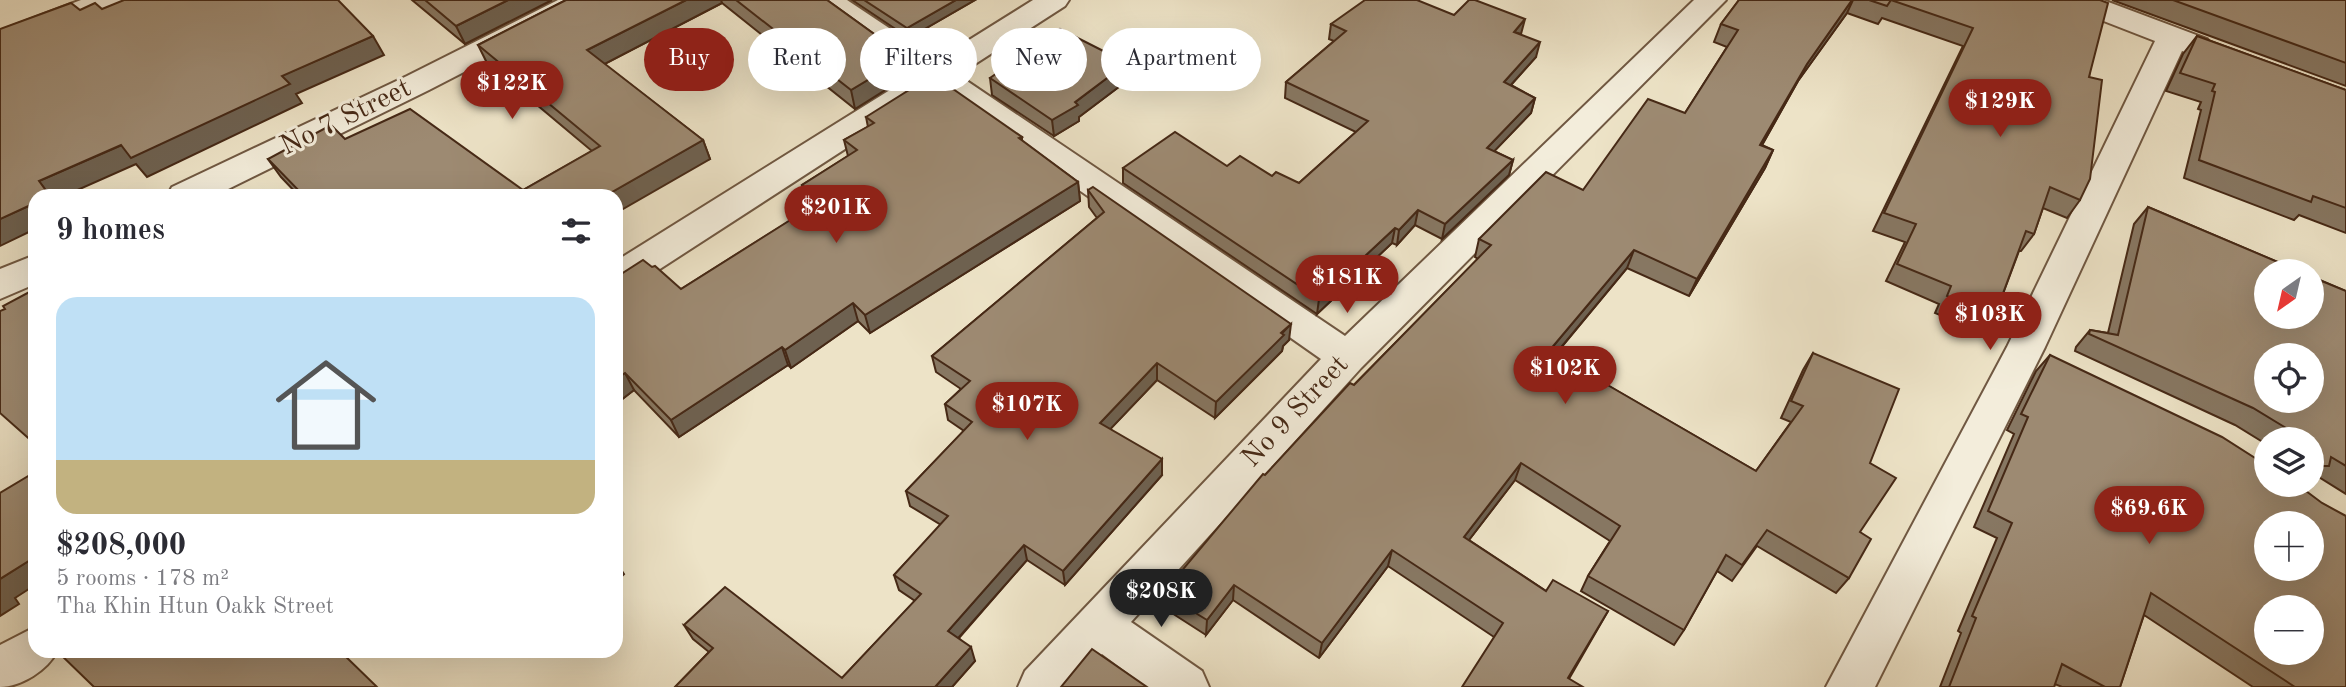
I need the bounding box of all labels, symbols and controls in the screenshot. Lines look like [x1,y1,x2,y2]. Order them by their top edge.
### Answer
chip: Buy [644,28,734,91]
chip: Rent [748,28,846,91]
chip: Filters [860,28,977,91]
chip: New [991,28,1087,91]
chip: Apartment [1101,28,1261,91]
pin: $122K [463,61,561,121]
text: $122K [476,72,548,95]
street label: No 7 Street [276,74,416,162]
pin: $129K [1951,80,2049,139]
text: $129K [1964,90,2036,113]
pin: $201K [787,186,885,245]
text: $201K [800,196,872,219]
icon: filters [557,212,595,250]
text: 9 homes [56,216,165,246]
pin: $181K [1298,256,1396,315]
north arrow [2254,259,2324,329]
map controls [2254,259,2324,665]
text: $181K [1311,266,1383,289]
pin: $103K [1941,292,2039,352]
text: $103K [1954,303,2026,326]
icon: home [263,342,389,468]
button: locate [2254,343,2324,413]
pin: $102K [1516,346,1614,406]
street label: No 9 Street [1237,351,1355,473]
text: $102K [1529,357,1601,380]
pin: $107K [978,382,1076,442]
text: $107K [991,393,1063,416]
button: layers [2254,427,2324,497]
pin: $69.6K [2092,486,2206,546]
text: $69.6K [2110,497,2188,520]
button: + [2254,511,2324,581]
text: $208,000 [56,531,186,561]
text: 5 rooms · 178 m² [56,567,229,590]
pin: $208K [1112,570,1210,629]
text: $208K [1125,580,1197,603]
text: Tha Khin Htun Oakk Street [56,595,334,618]
button: − [2254,595,2324,665]

